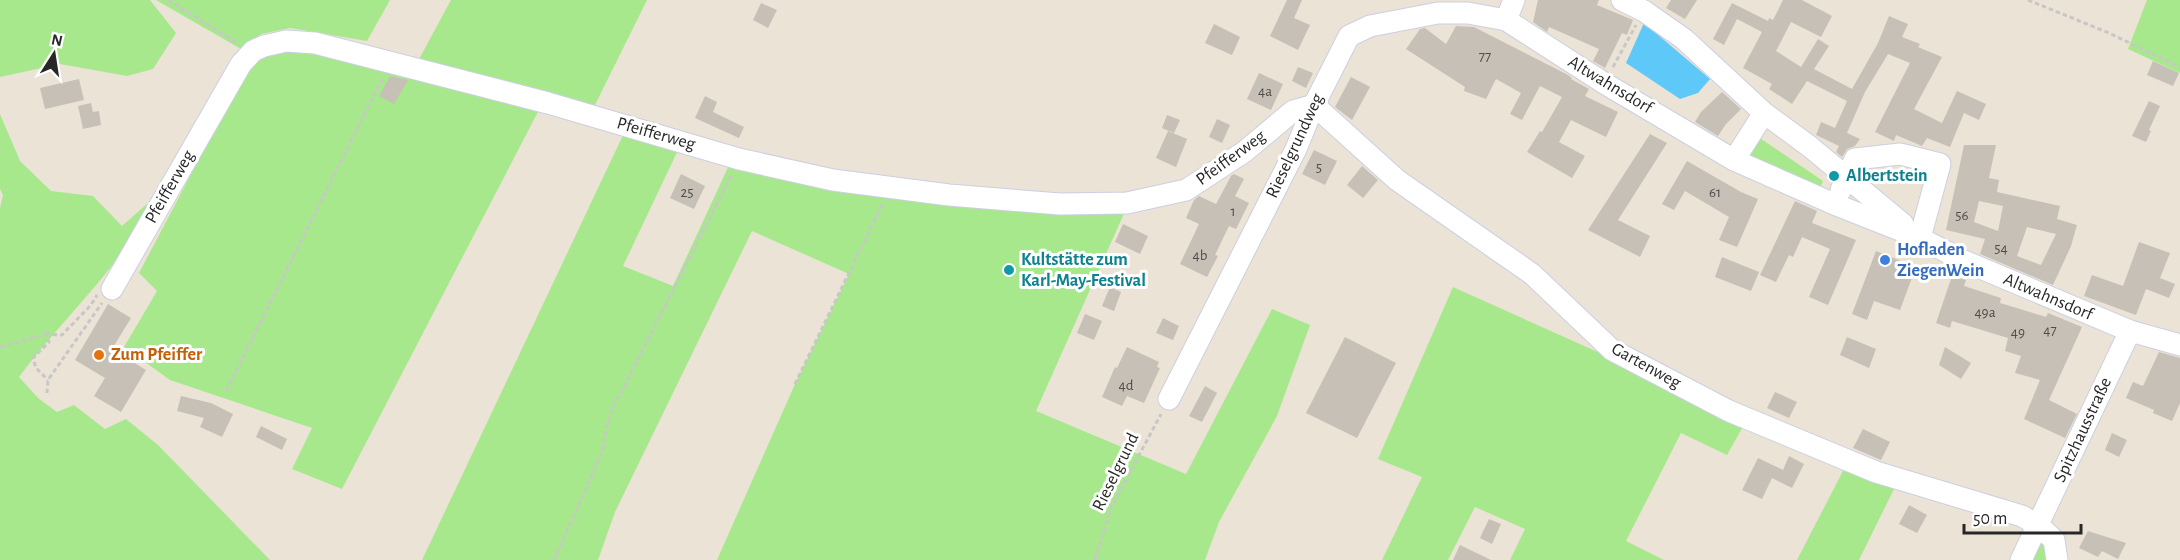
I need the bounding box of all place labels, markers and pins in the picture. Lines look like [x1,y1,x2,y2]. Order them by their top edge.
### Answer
place label: Albertstein [1846,167,1928,185]
marker: Albertstein [1827,169,1841,183]
place label: Hofladen ZiegenWein [1897,241,1984,280]
place label: Kultstätte zum Karl-May-Festival [1021,251,1146,290]
marker: Hofladen ZiegenWein [1878,253,1892,267]
marker: Kultstätte zum Karl-May-Festival [1002,263,1016,277]
place label: Zum Pfeiffer [111,346,203,364]
marker: Zum Pfeiffer [92,348,106,362]

